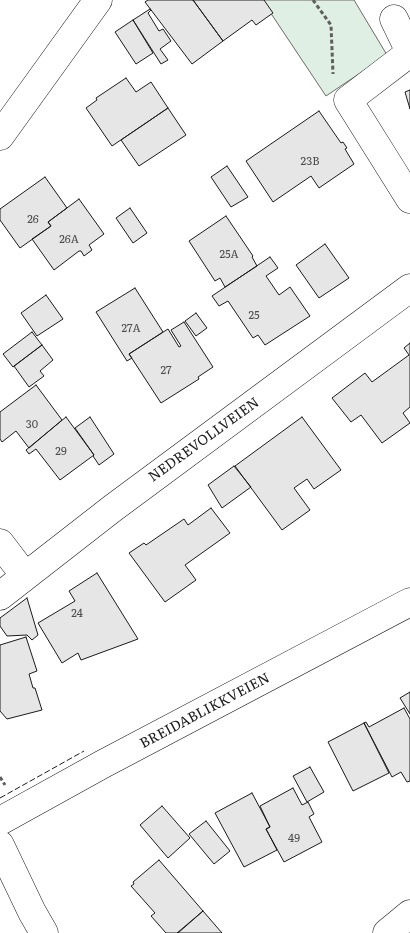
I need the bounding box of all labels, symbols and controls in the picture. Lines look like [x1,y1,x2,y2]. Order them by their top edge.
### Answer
house number: 23B [301,155,319,169]
house number: 26 [27,213,39,227]
house number: 26A [59,233,79,247]
house number: 25A [219,248,239,262]
house number: 25 [248,309,260,323]
house number: 27A [121,322,141,336]
house number: 27 [160,364,172,378]
street label: NEDREVOLLVEIEN [145,394,263,486]
house number: 30 [26,418,38,432]
house number: 29 [55,445,67,459]
house number: 24 [71,607,83,621]
street label: BREIDABLIKKVEIEN [137,670,273,752]
house number: 49 [288,832,300,846]

